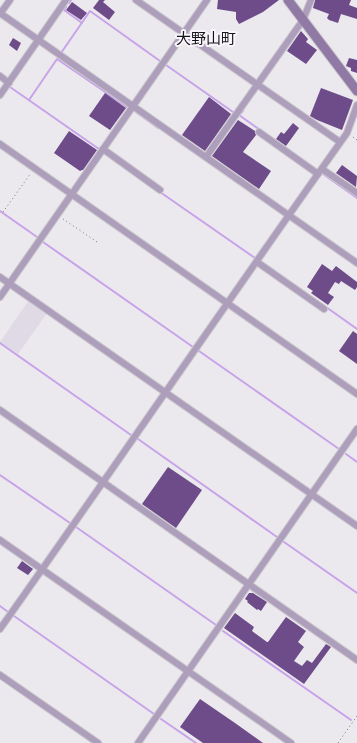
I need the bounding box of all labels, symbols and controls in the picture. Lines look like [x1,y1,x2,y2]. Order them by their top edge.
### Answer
district label: 大野山町 [176,29,236,49]

